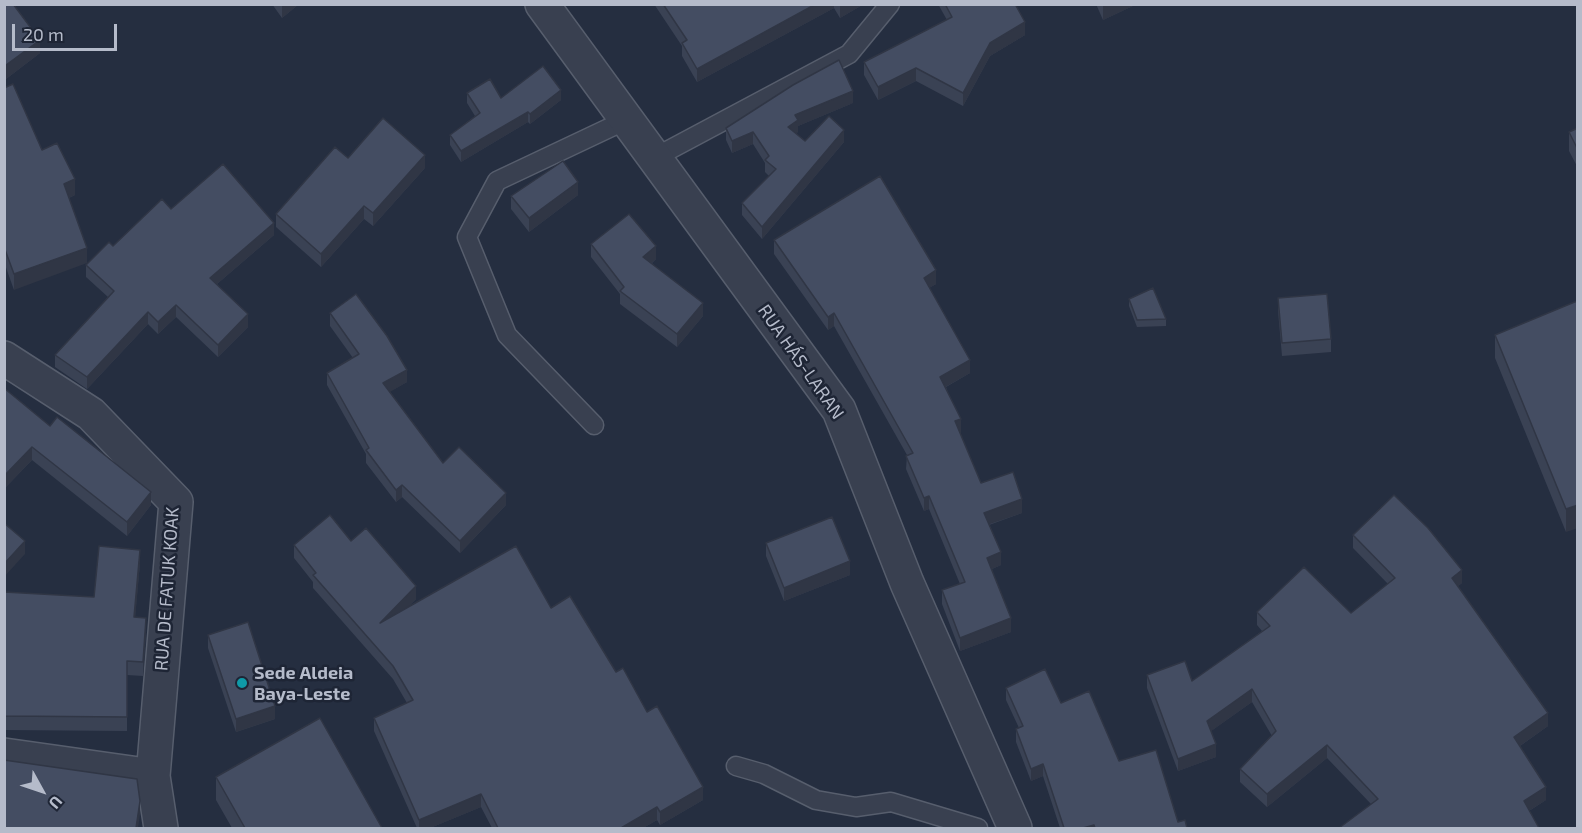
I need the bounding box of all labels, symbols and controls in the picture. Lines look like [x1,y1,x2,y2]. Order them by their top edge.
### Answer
scale bar [15,12,120,50]
text: 20 m [23,23,64,45]
street label: RUA HÁS-LARAN [753,300,849,424]
street label: RUA DE FATUK KOAK [150,506,184,672]
place label: Sede Aldeia Baya-Leste [254,662,353,704]
marker: Sede Aldeia Baya-Leste [235,676,249,690]
north arrow [12,761,72,821]
text: U [45,793,67,813]

